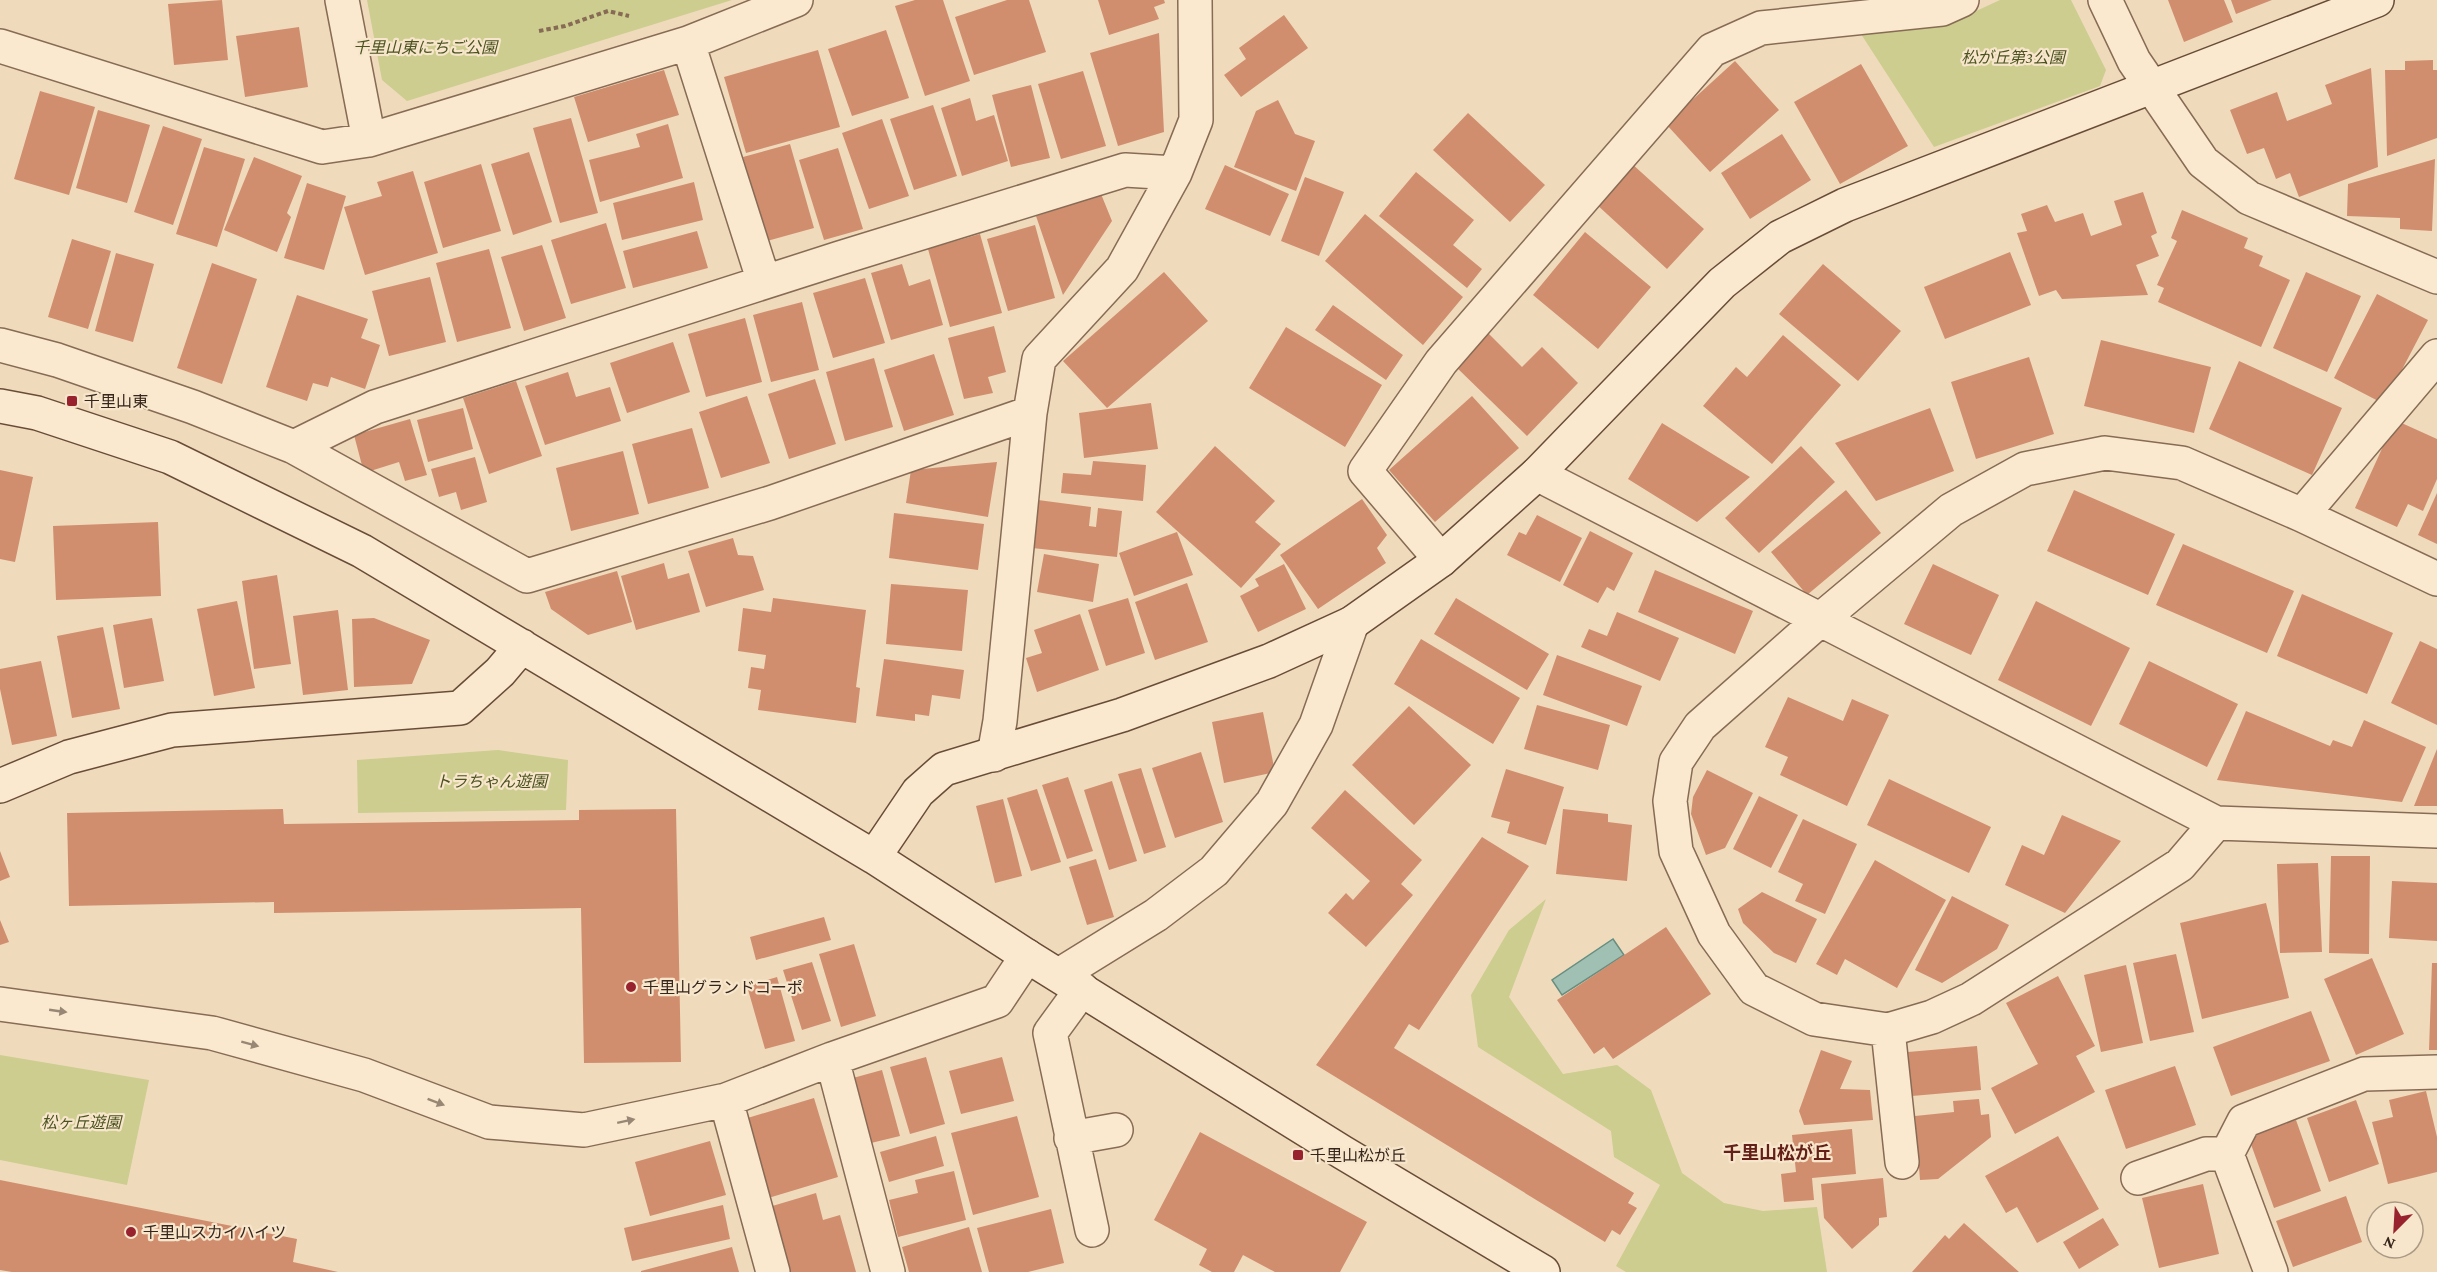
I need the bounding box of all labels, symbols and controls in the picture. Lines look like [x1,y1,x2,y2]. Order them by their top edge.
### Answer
park label: 千里山東にちご公園 [353,39,499,56]
park label: 松が丘第3公園 [1961,49,2067,66]
place label: 千里山東 [84,393,148,410]
marker: 千里山東 [65,394,79,408]
park label: トラちゃん遊園 [435,773,549,790]
place label: 千里山グランドコーポ [643,979,803,996]
marker: 千里山グランドコーポ [624,980,638,994]
one-way arrow [49,1006,68,1015]
one-way arrow [241,1039,259,1049]
one-way arrow [427,1098,445,1107]
park label: 松ヶ丘遊園 [41,1114,123,1131]
one-way arrow [617,1116,635,1126]
district label: 千里山松が丘 [1723,1143,1831,1163]
place label: 千里山松が丘 [1310,1147,1406,1164]
marker: 千里山松が丘 [1291,1148,1305,1162]
north arrow [2365,1200,2425,1260]
place label: 千里山スカイハイツ [143,1224,286,1241]
marker: 千里山スカイハイツ [124,1225,138,1239]
text: N [2381,1233,2398,1253]

